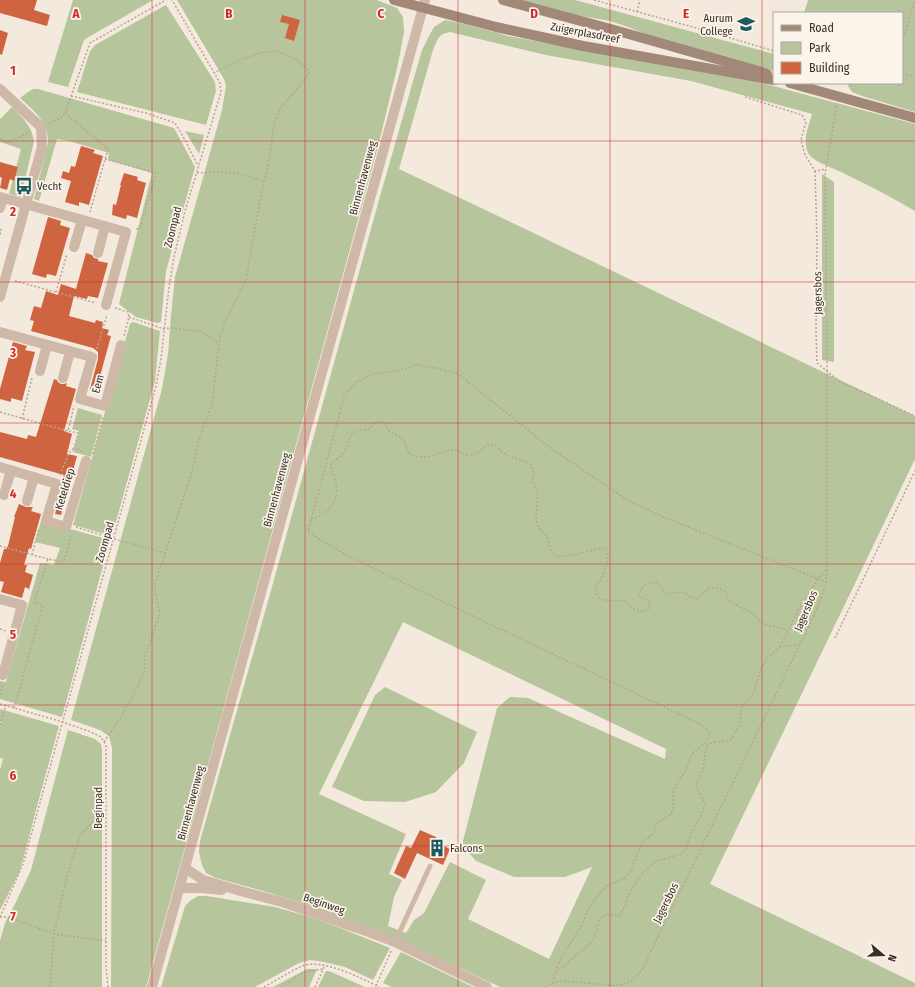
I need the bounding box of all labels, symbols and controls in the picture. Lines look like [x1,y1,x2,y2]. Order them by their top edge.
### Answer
text: A [71,6,80,21]
text: B [225,6,233,21]
text: C [378,6,385,21]
text: D [530,6,538,21]
text: E [683,6,689,21]
place label: Aurum College [700,12,733,38]
legend [773,12,903,84]
school or university icon: Aurum College [736,14,756,34]
street label: Zuigerplasdreef [549,20,621,46]
text: Road [809,21,834,35]
text: Park [809,41,831,55]
text: Building [809,61,850,75]
text: 1 [10,63,16,78]
street label: Binnenhavenweg [347,139,379,217]
bus stop icon: Vecht [14,176,34,196]
place label: Vecht [37,180,62,193]
text: 2 [9,204,16,219]
street label: Zoompad [162,205,184,249]
street label: Jagersbos [811,271,825,315]
text: 3 [9,345,16,360]
street label: Eem [89,373,107,395]
street label: Binnenhavenweg [261,451,293,529]
street label: Keteldiep [53,467,78,511]
text: 4 [10,486,17,501]
street label: Zoompad [93,520,117,564]
street label: Jagersbos [792,588,821,634]
text: 5 [10,627,16,642]
street label: Binnenhavenweg [175,764,207,842]
text: 6 [10,768,17,783]
street label: Beginpad [92,787,105,829]
building icon: Falcons [427,838,447,858]
place label: Falcons [450,842,483,855]
street label: Jagersbos [651,880,681,925]
street label: Beginweg [302,891,347,917]
text: 7 [10,909,16,924]
north arrow [863,935,903,975]
text: N [885,953,899,963]

